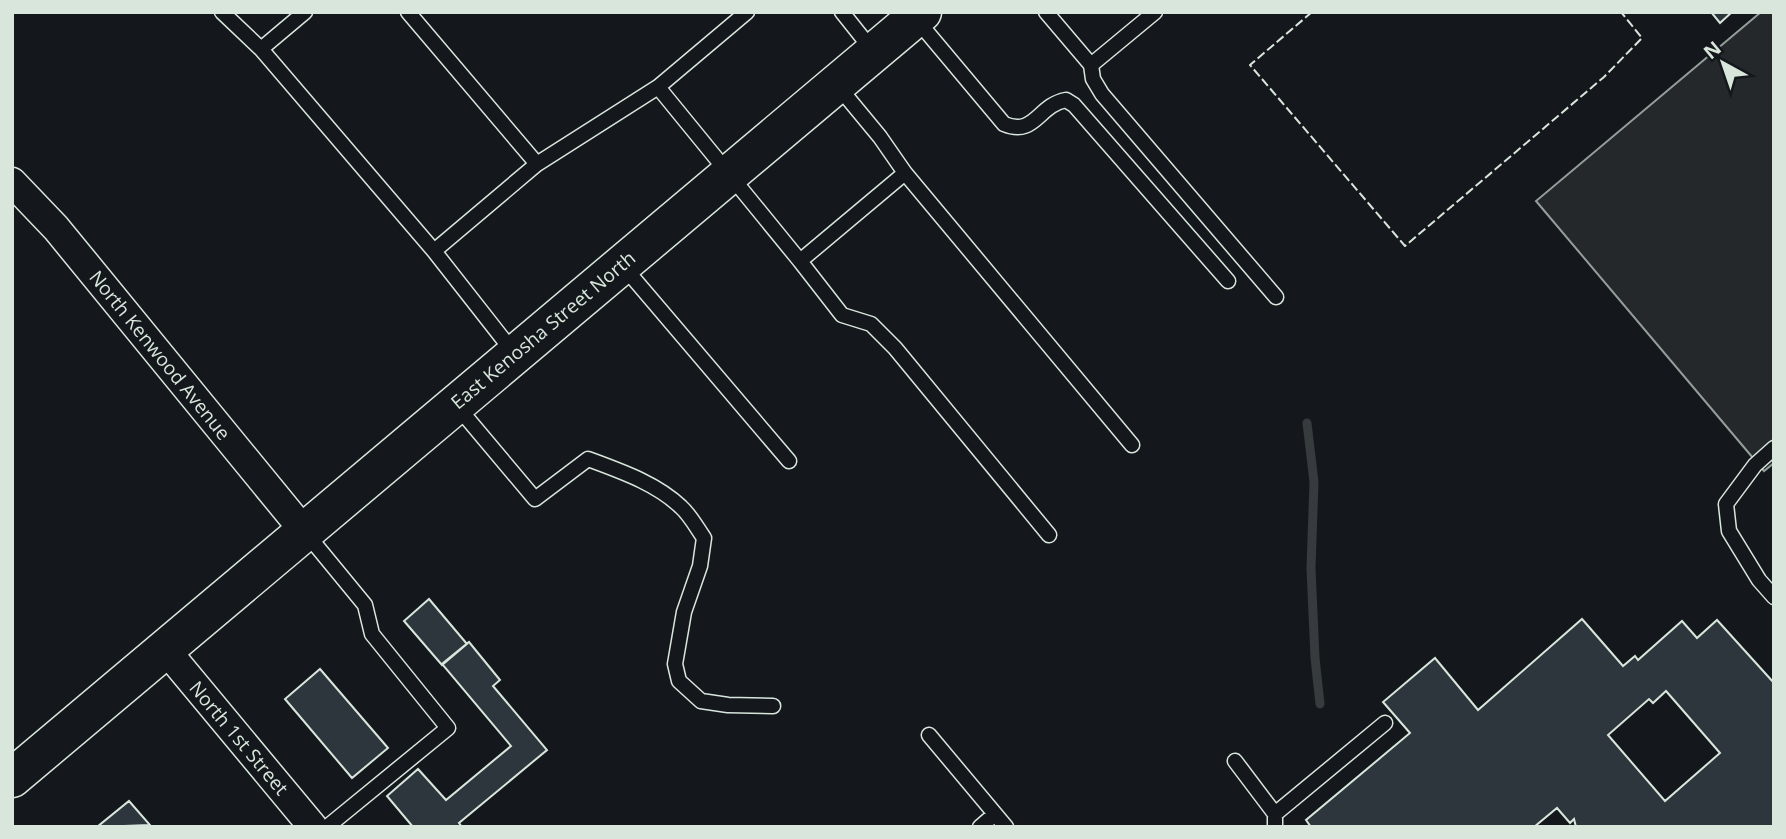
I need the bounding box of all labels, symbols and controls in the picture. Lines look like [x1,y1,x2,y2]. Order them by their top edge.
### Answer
north arrow [1688,28,1758,98]
text: N [1698,35,1726,65]
street label: East Kenosha Street North [445,245,641,415]
street label: North Kenwood Avenue [83,265,237,445]
street label: North 1st Street [184,675,295,801]

